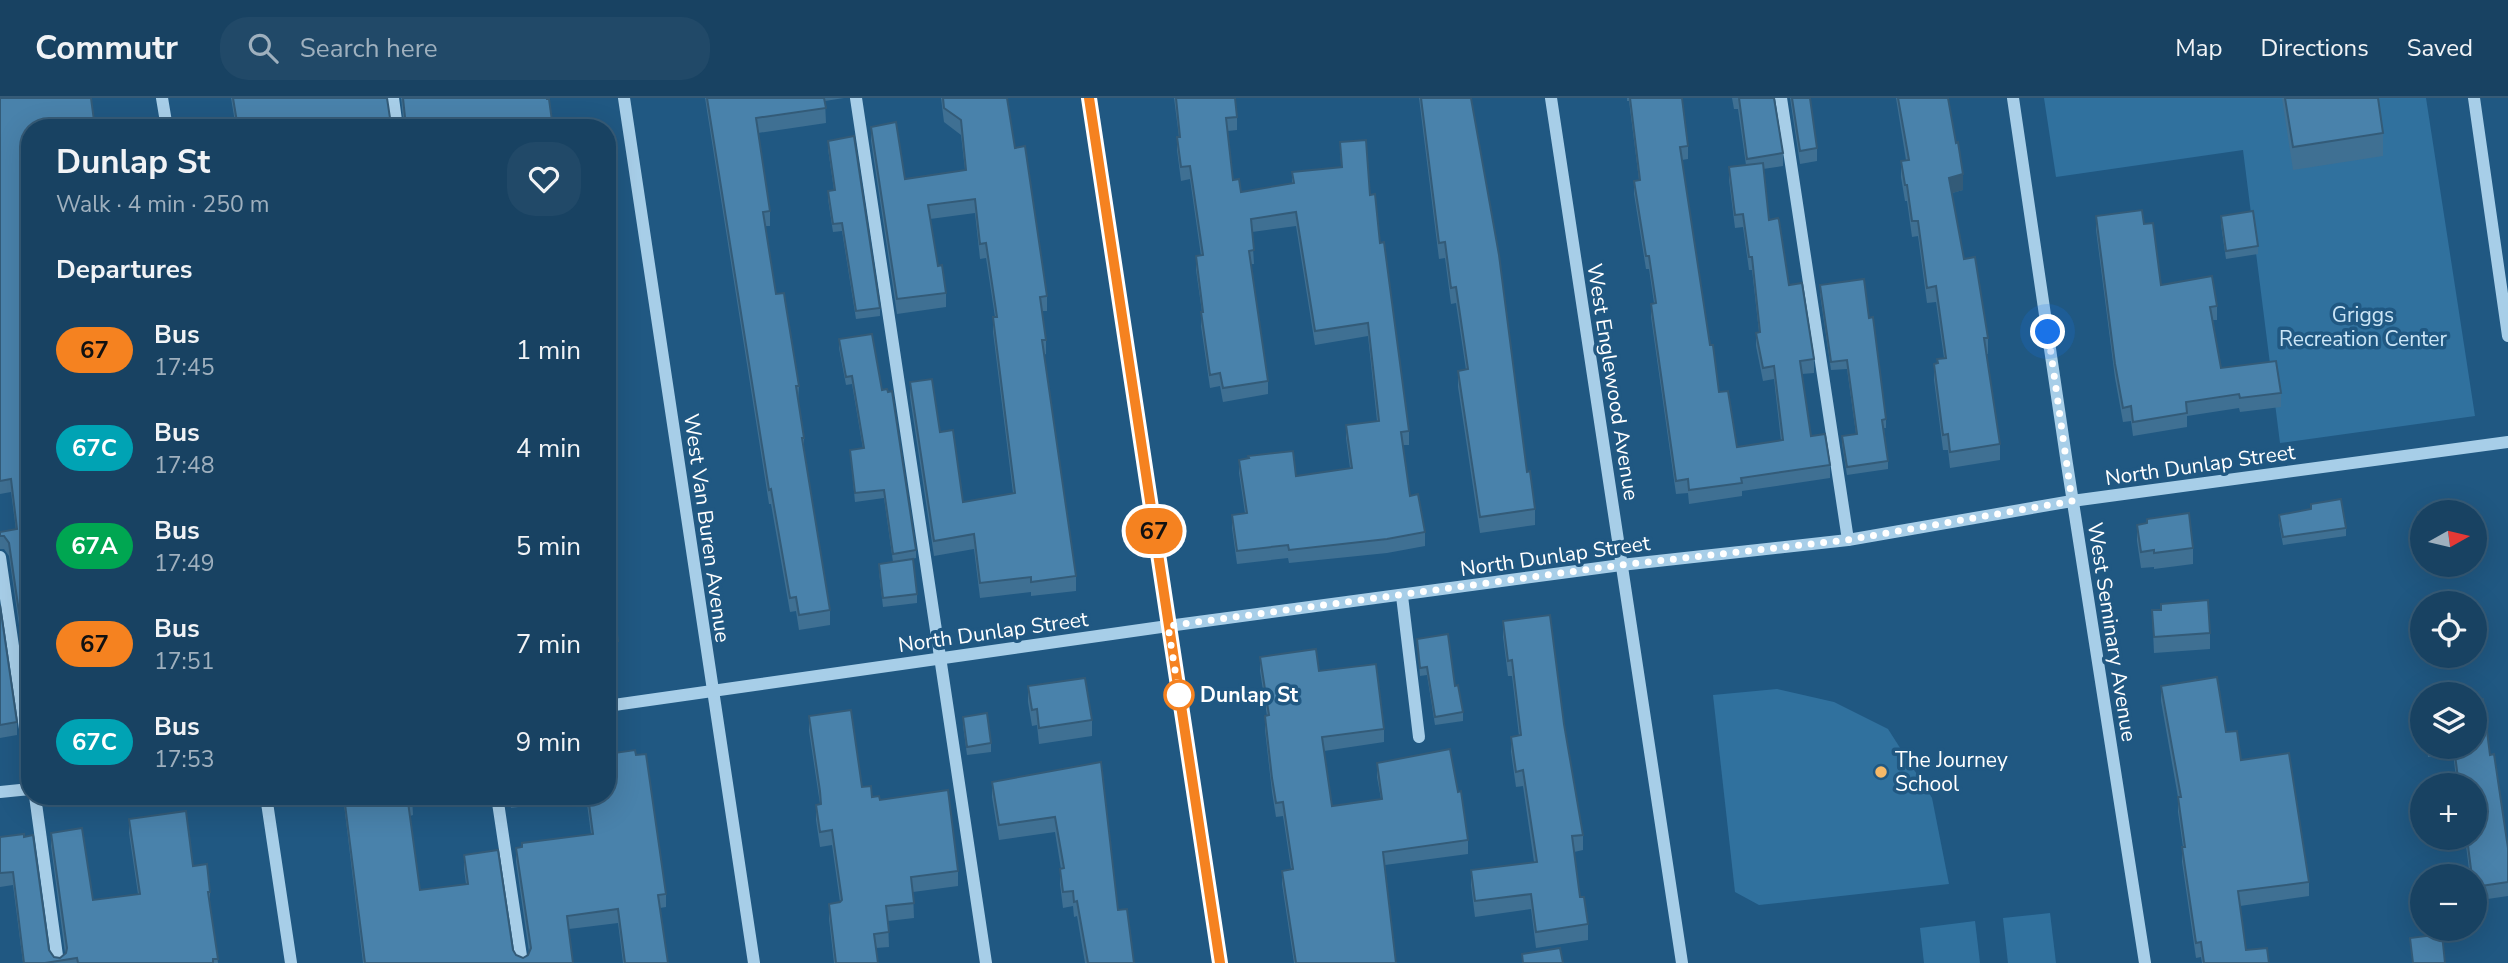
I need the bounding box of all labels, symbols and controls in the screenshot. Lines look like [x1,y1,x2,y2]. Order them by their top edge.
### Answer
search box [220,17,710,80]
text: Commutr [35,26,178,71]
icon: search [244,29,282,67]
text: Search here [300,31,438,66]
text: Map [2175,32,2222,64]
text: Directions [2260,32,2369,64]
text: Saved [2407,32,2473,64]
text: Dunlap St [56,140,210,185]
button: heart [507,142,581,216]
text: Walk · 4 min · 250 m [56,189,269,220]
text: Departures [56,252,192,287]
street label: West Englewood Avenue [1580,262,1646,502]
park label: Griggs Recreation Center [2279,301,2448,353]
your location [2030,314,2065,349]
text: Bus [154,317,200,352]
text: 1 min [516,333,581,368]
text: 67 [80,334,109,366]
text: 17:45 [154,352,214,383]
street label: West Van Buren Avenue [677,412,737,644]
text: Bus [154,415,200,450]
text: 4 min [516,431,581,466]
text: 67C [72,432,117,464]
street label: North Dunlap Street [2103,438,2297,492]
text: 17:48 [154,450,214,481]
north arrow [2410,500,2487,578]
map controls [2410,500,2487,941]
line badge: 67 [1122,508,1186,554]
text: Bus [154,513,200,548]
text: 67 [1140,515,1168,547]
street label: West Seminary Avenue [2081,520,2143,744]
text: 5 min [516,529,581,564]
street label: North Dunlap Street [1458,529,1652,583]
text: 67A [71,530,118,562]
text: 17:49 [154,548,214,579]
button: locate [2410,591,2487,668]
street label: North Dunlap Street [896,605,1090,659]
text: Bus [154,611,200,646]
text: 7 min [516,627,581,662]
text: 67 [80,628,109,660]
text: 17:51 [154,646,214,677]
marker: Dunlap St [1164,680,1194,710]
place label: Dunlap St [1200,681,1299,709]
button: layers [2410,682,2487,759]
text: Bus [154,709,200,744]
text: 9 min [516,725,581,760]
text: 67C [72,726,117,758]
text: 17:53 [154,744,214,775]
place label: The Journey School [1895,746,2008,798]
marker: The Journey School [1873,764,1889,780]
button: + [2410,773,2487,850]
button: − [2410,864,2487,941]

